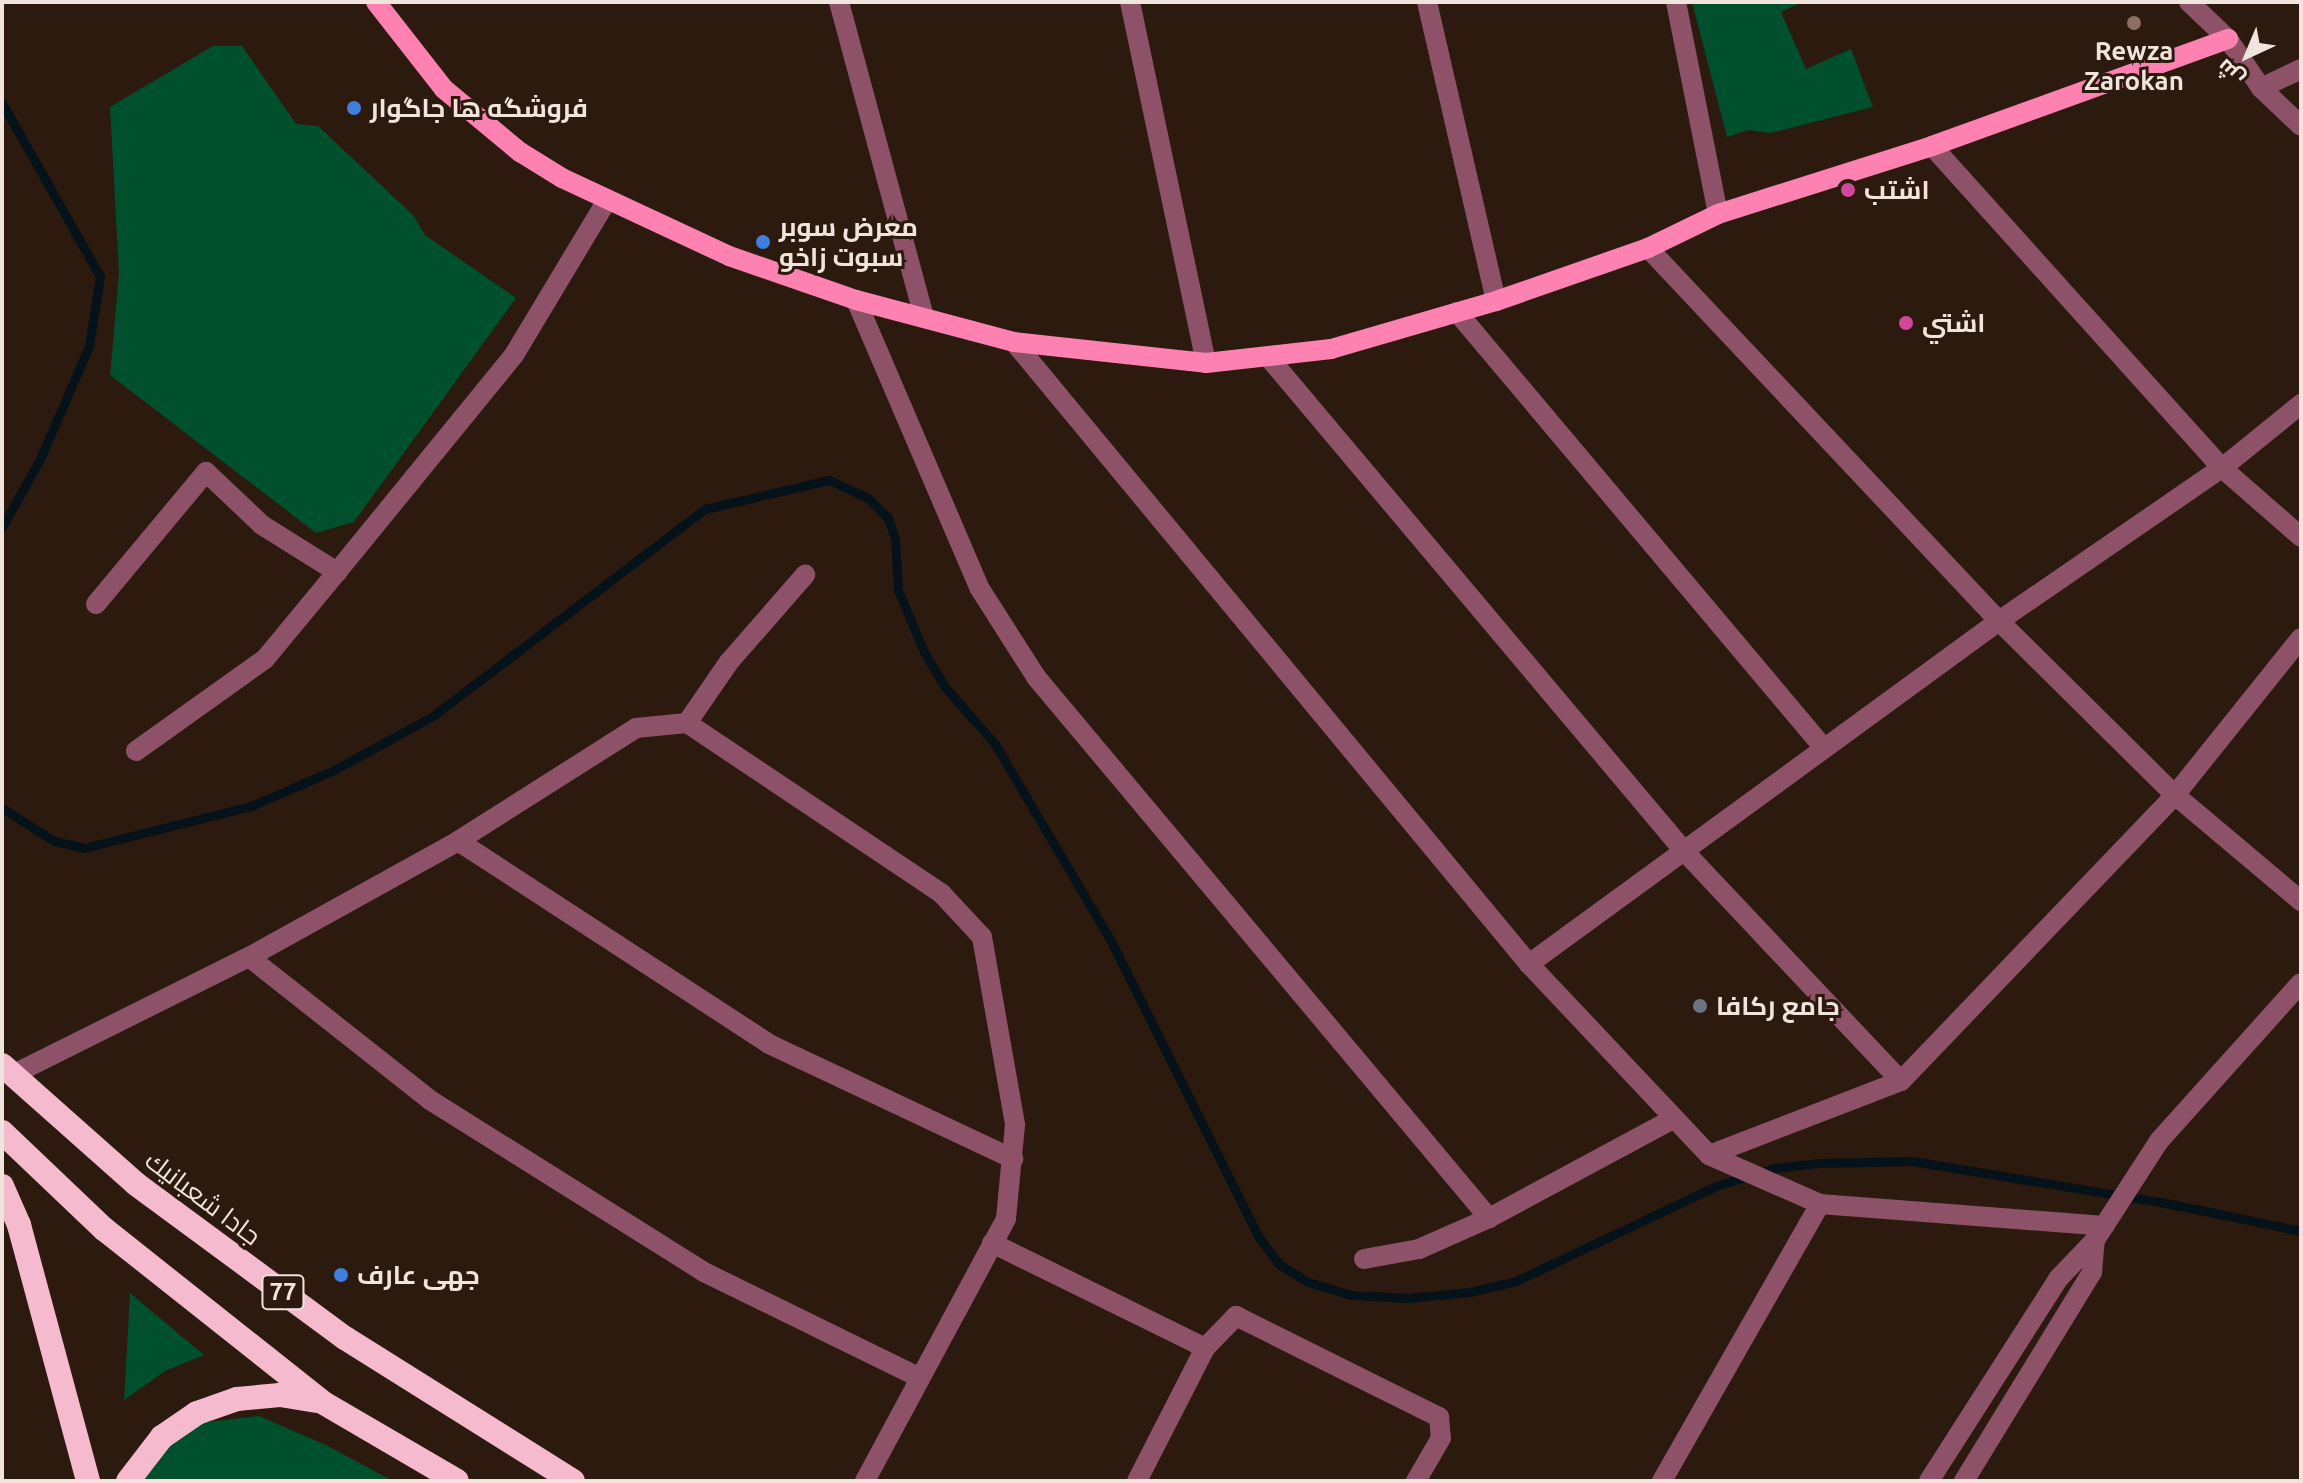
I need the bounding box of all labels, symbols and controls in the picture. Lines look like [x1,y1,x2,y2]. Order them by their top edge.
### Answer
marker: Rewza Zarokan [2125,14,2143,32]
north arrow [2207,16,2287,96]
place label: Rewza Zarokan [2084,35,2184,96]
text: ش [2211,55,2249,92]
place label: فروشگه ها جاگوار [370,92,588,124]
marker: فروشگه ها جاگوار [345,99,363,117]
place label: اشتب [1864,174,1930,206]
marker: اشتب [1839,181,1857,199]
place label: معرض سوبر سبوت زاخو [779,211,918,272]
marker: معرض سوبر سبوت زاخو [754,233,772,251]
place label: اشتي [1922,307,1985,339]
marker: اشتي [1897,314,1915,332]
place label: جامع ركافا [1716,990,1840,1022]
marker: جامع ركافا [1691,997,1709,1015]
street label: جادا شعبانيك [139,1144,267,1252]
place label: جهى عارف [357,1259,480,1291]
marker: جهى عارف [332,1266,350,1284]
road number: 77 [261,1272,305,1312]

